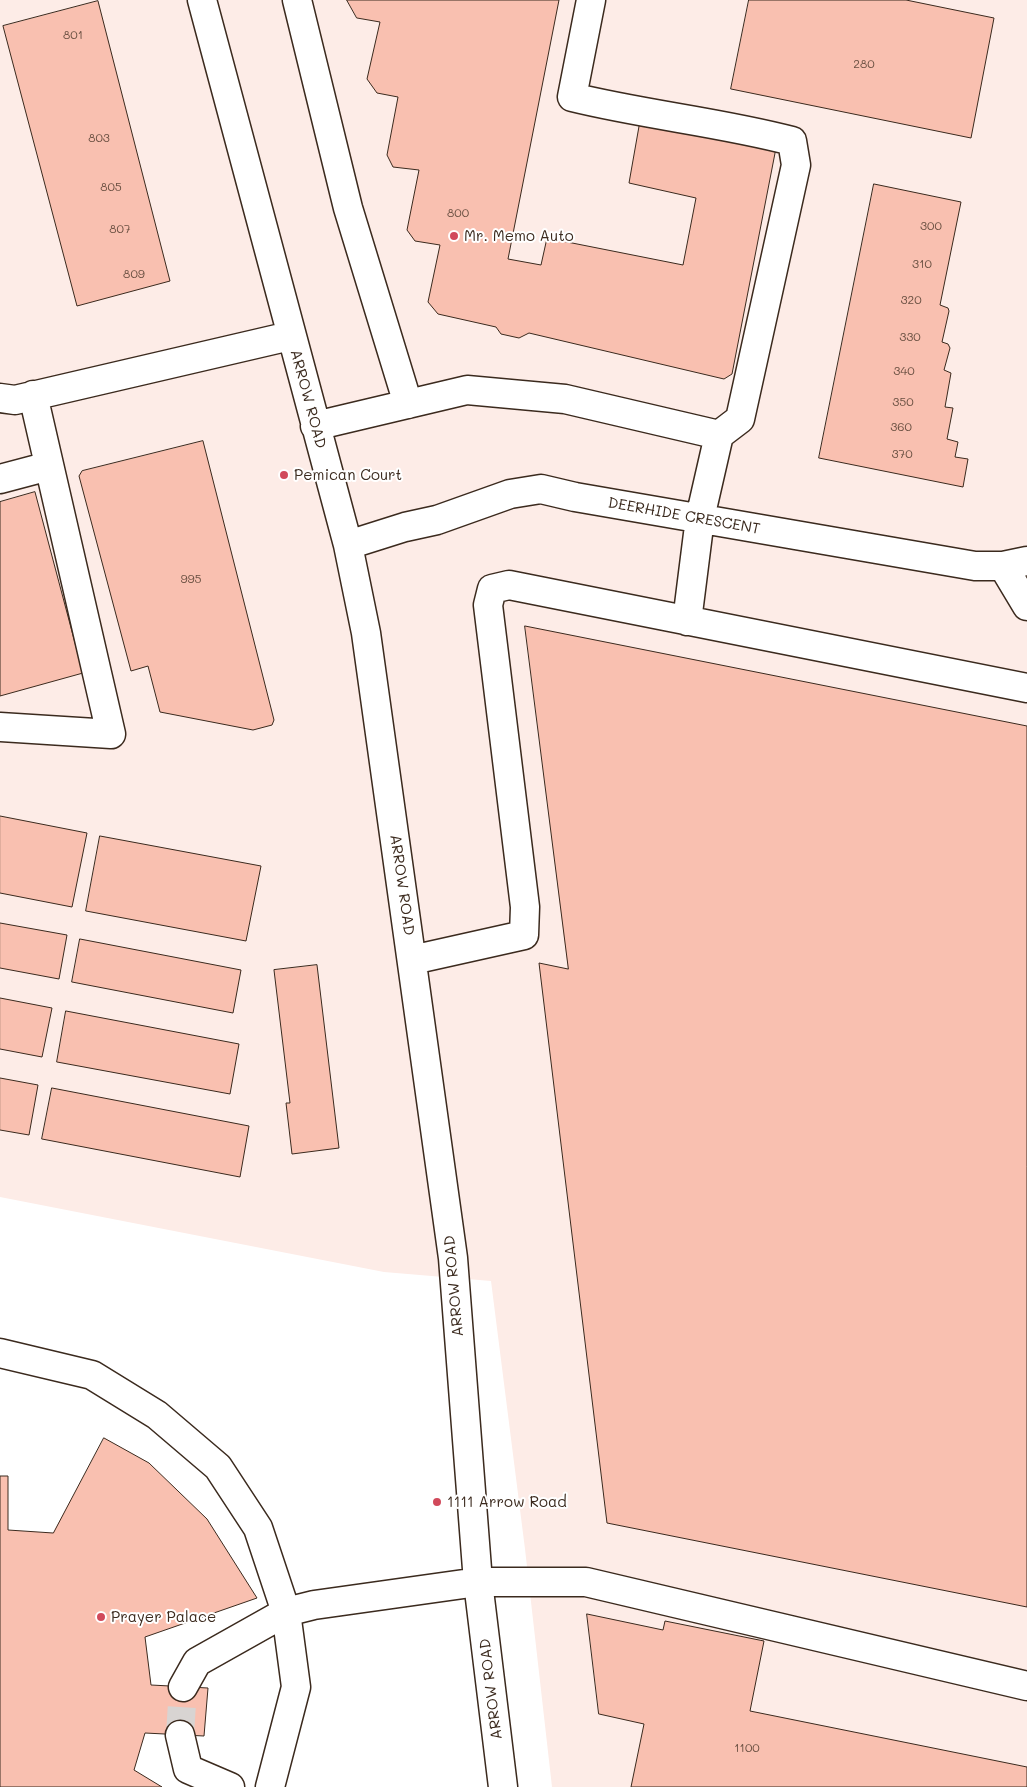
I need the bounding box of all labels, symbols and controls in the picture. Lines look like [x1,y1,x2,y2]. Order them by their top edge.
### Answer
house number: 801 [63,28,83,42]
house number: 280 [853,57,875,71]
house number: 803 [88,131,110,145]
house number: 805 [100,180,122,194]
house number: 800 [447,206,469,220]
house number: 300 [920,219,942,233]
house number: 807 [109,222,131,236]
place label: Mr. Memo Auto [464,227,574,245]
marker: Mr. Memo Auto [448,230,460,242]
house number: 310 [912,257,932,271]
house number: 809 [123,267,145,281]
house number: 320 [900,293,922,307]
house number: 330 [899,330,921,344]
street label: ARROW ROAD [286,348,330,450]
house number: 340 [893,364,915,378]
house number: 350 [892,395,914,409]
house number: 360 [890,420,912,434]
house number: 370 [891,447,913,461]
place label: Pemican Court [294,466,402,484]
marker: Pemican Court [278,469,290,481]
street label: DEERHIDE CRESCENT [607,494,761,538]
house number: 995 [180,572,202,586]
street label: ARROW ROAD [386,833,418,937]
street label: ARROW ROAD [441,1235,467,1337]
place label: 1111 Arrow Road [447,1493,567,1511]
marker: 1111 Arrow Road [431,1496,443,1508]
place label: Prayer Palace [111,1608,216,1626]
marker: Prayer Palace [95,1611,107,1623]
street label: ARROW ROAD [476,1637,506,1741]
house number: 1100 [734,1741,760,1755]

